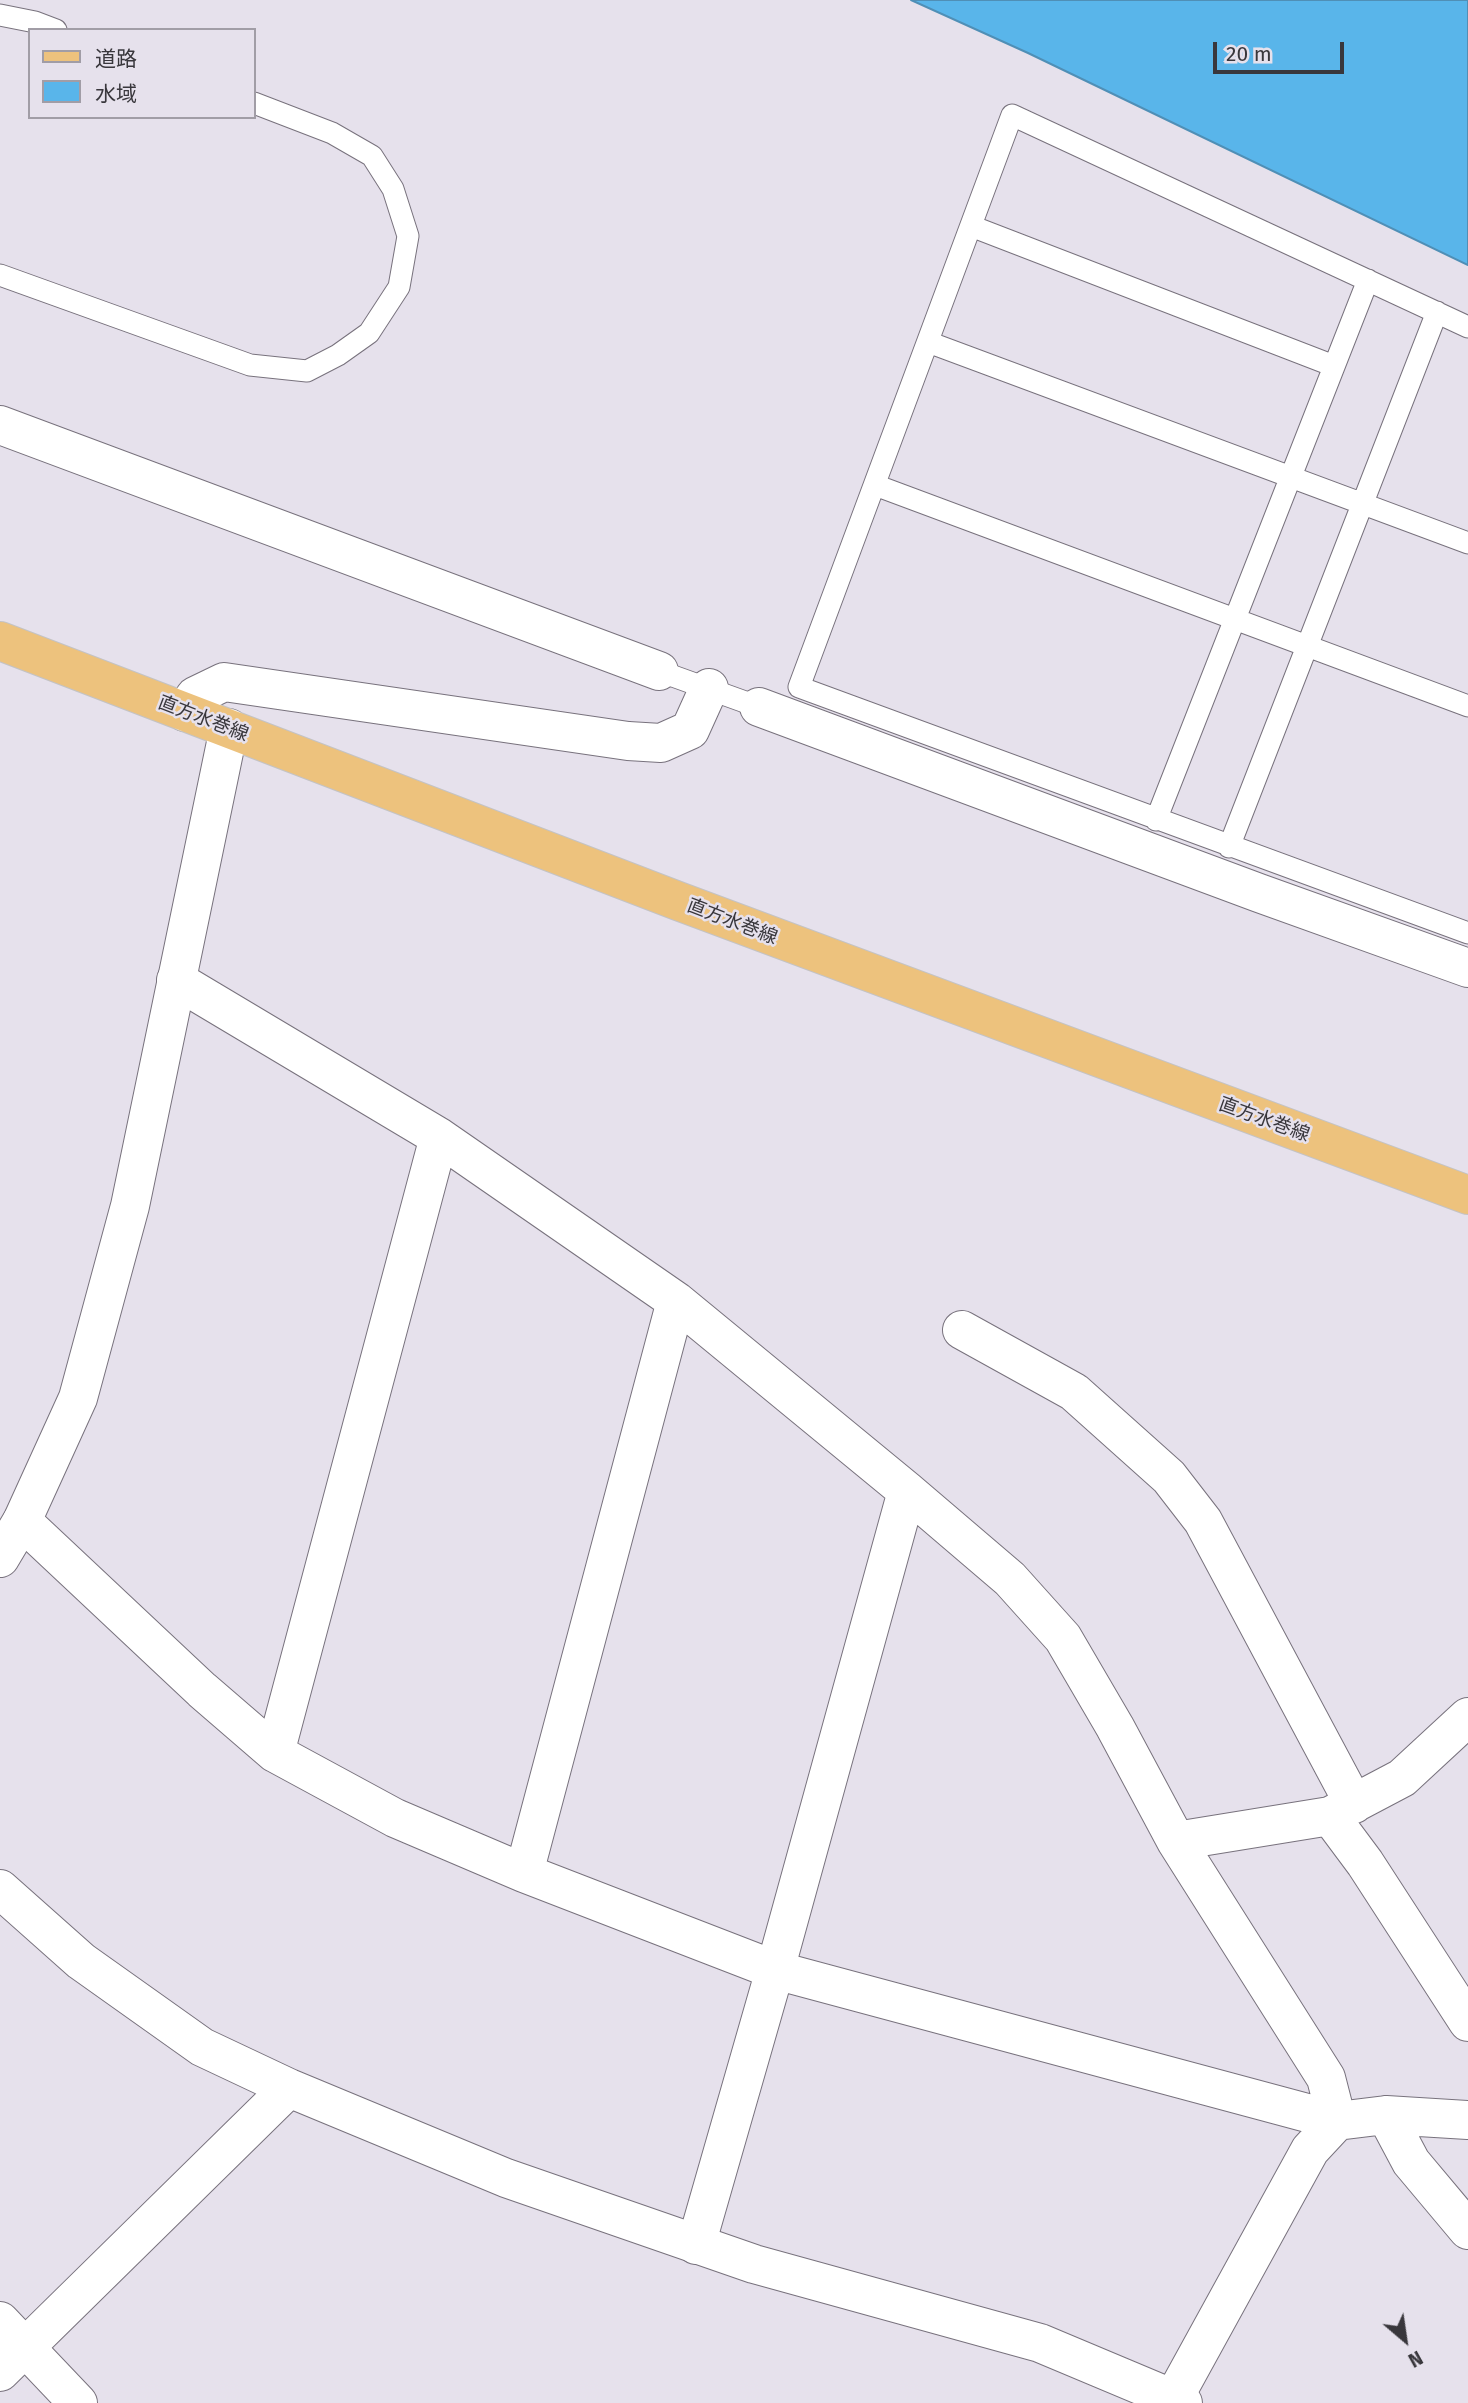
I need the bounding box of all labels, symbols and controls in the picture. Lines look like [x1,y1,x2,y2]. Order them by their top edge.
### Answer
legend [28,28,256,119]
scale bar [1216,28,1347,72]
text: 20 m [1226,41,1272,67]
text: 道路 [95,46,137,72]
text: 水域 [95,81,137,107]
street label: 直方水巻線 [155,691,251,747]
street label: 直方水巻線 [684,894,780,950]
street label: 直方水巻線 [1215,1093,1313,1147]
north arrow [1370,2305,1440,2375]
text: N [1404,2346,1427,2372]

